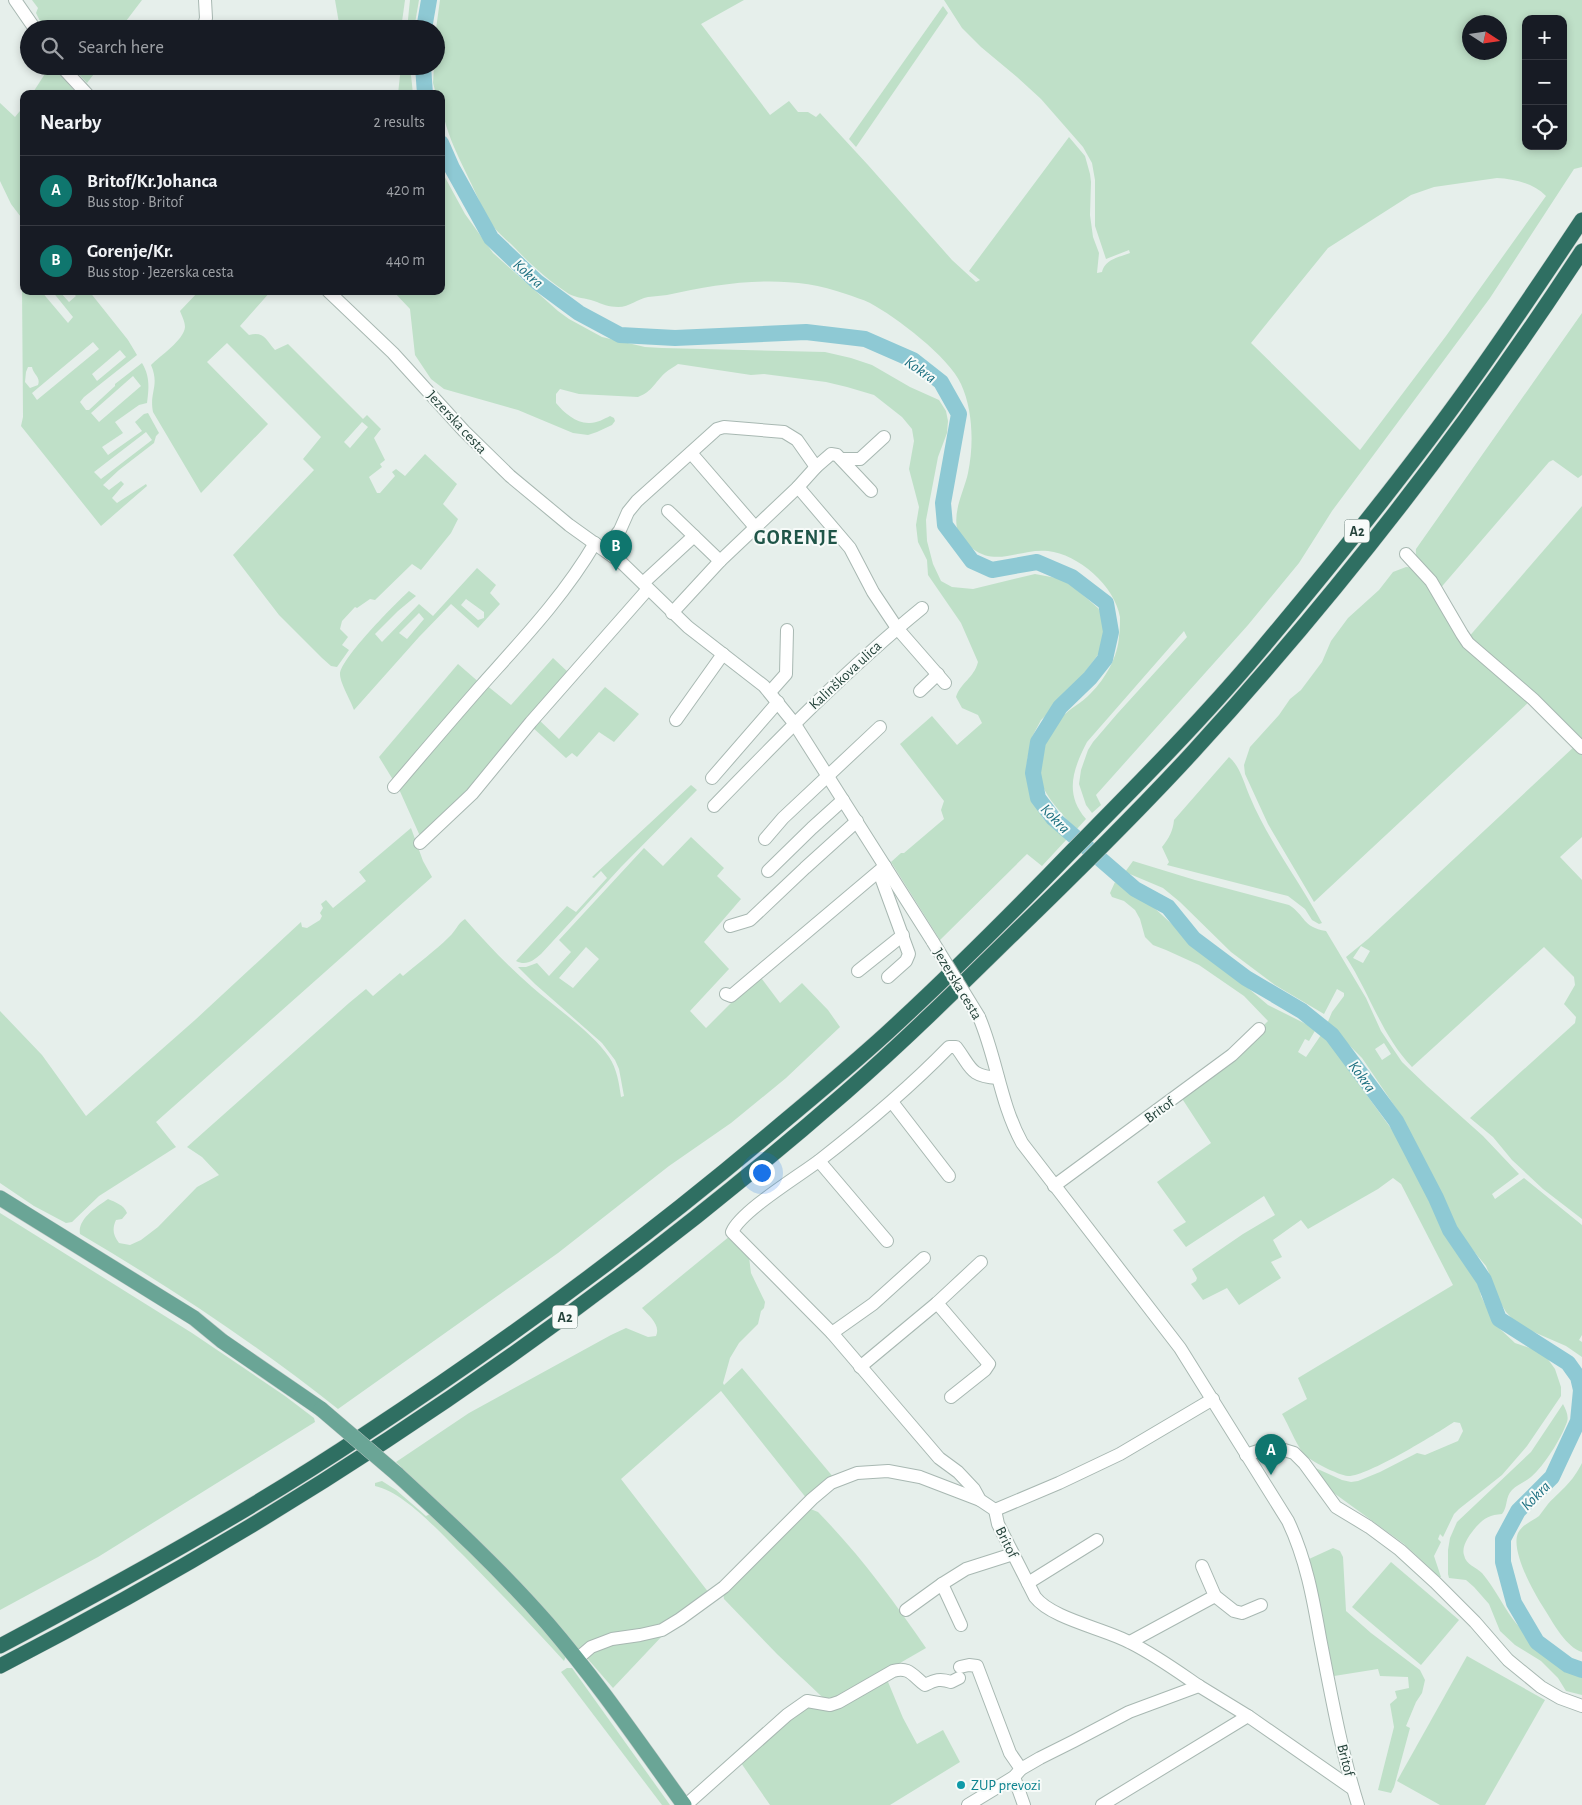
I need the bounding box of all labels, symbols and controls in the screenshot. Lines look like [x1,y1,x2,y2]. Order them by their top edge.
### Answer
north arrow [1462,15,1507,60]
map controls [1522,15,1567,150]
button: + [1522,15,1567,60]
search box [20,20,445,75]
icon: search [38,34,66,62]
text: Search here [78,38,164,57]
button: − [1522,60,1567,105]
button: locate [1522,105,1567,150]
text: Nearby [40,112,101,133]
text: 2 results [373,114,425,130]
text: Britof/Kr.Johanca [87,172,218,191]
text: A [51,182,61,198]
text: 420 m [386,182,425,198]
text: Bus stop · Britof [87,194,183,210]
text: Gorenje/Kr. [87,242,173,261]
text: B [51,252,61,268]
text: 440 m [386,252,425,268]
water label: Kokra [510,256,546,291]
text: Bus stop · Jezerska cesta [87,264,234,280]
water label: Kokra [902,353,939,386]
street label: Jezerska cesta [424,388,490,457]
road number: A2 [1344,520,1370,542]
district label: GORENJE [754,528,838,548]
pin: B [600,530,632,571]
street label: Kalinškova ulica [806,638,884,712]
water label: Kokra [1038,801,1073,837]
street label: Jezerska cesta [930,946,985,1023]
water label: Kokra [1346,1058,1379,1095]
street label: Britof [1142,1094,1178,1126]
your location [749,1160,775,1186]
road number: A2 [552,1305,578,1328]
pin: A [1255,1434,1287,1475]
water label: Kokra [1518,1478,1553,1513]
street label: Britof [993,1524,1021,1561]
street label: Britof [1334,1743,1357,1779]
place label: ZUP prevozi [971,1778,1041,1793]
marker: ZUP prevozi [955,1779,967,1791]

